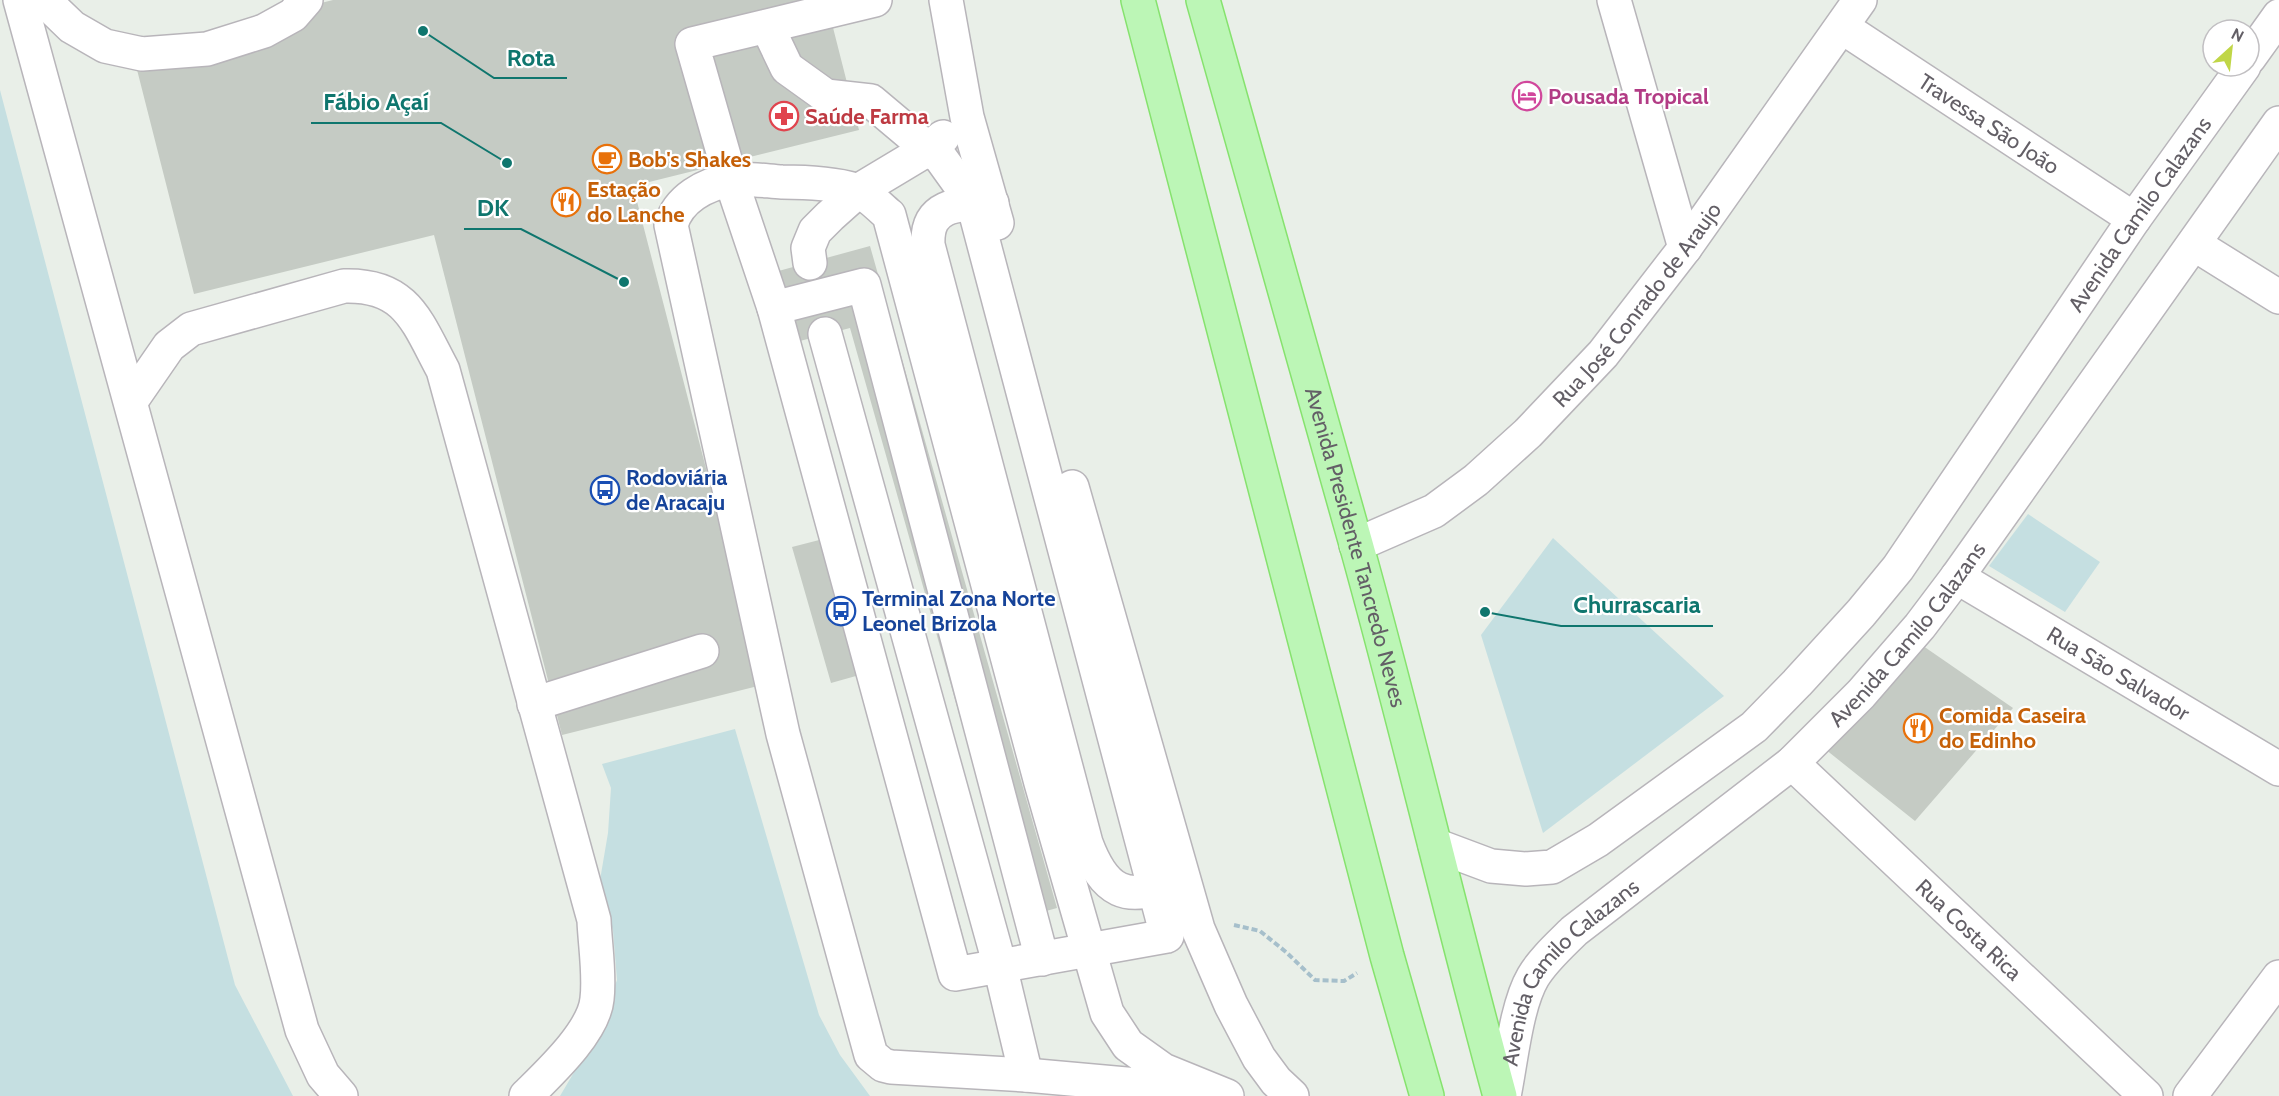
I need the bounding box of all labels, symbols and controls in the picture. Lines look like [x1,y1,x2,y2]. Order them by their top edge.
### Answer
north arrow [2201,18,2261,78]
text: N [2228,24,2247,46]
callout: Rota [494,36,567,78]
text: Rota [507,43,555,72]
street label: Travessa São João [1913,68,2064,180]
hotel icon: Pousada Tropical [1511,80,1543,112]
callout: Fábio Açaí [311,81,441,123]
place label: Pousada Tropical [1548,83,1709,110]
text: Fábio Açaí [323,87,429,116]
pharmacy icon: Saúde Farma [768,100,800,132]
place label: Saúde Farma [805,103,929,130]
street label: Avenida Camilo Calazans [2062,112,2217,317]
cafe icon: Bob's Shakes [591,143,623,175]
place label: Bob's Shakes [628,146,751,173]
place label: Estação do Lanche [587,176,685,228]
restaurant icon: Estação do Lanche [550,186,582,218]
callout: DK [464,187,521,229]
text: DK [477,193,509,222]
street label: Rua José Conrado de Araujo [1547,197,1727,413]
street label: Avenida Presidente Tancredo Neves [1299,384,1412,710]
place label: Rodoviária de Aracaju [626,464,727,516]
bus stop icon: Rodoviária de Aracaju [589,474,621,506]
street label: Avenida Camilo Calazans [1823,537,1992,733]
callout: Churrascaria [1561,584,1713,626]
place label: Terminal Zona Norte Leonel Brizola [862,585,1056,637]
text: Churrascaria [1573,590,1701,619]
bus stop icon: Terminal Zona Norte Leonel Brizola [825,595,857,627]
street label: Rua São Salvador [2042,621,2195,727]
place label: Comida Caseira do Edinho [1939,702,2086,754]
restaurant icon: Comida Caseira do Edinho [1902,712,1934,744]
street label: Avenida Camilo Calazans [1497,873,1644,1068]
street label: Rua Costa Rica [1910,873,2028,987]

